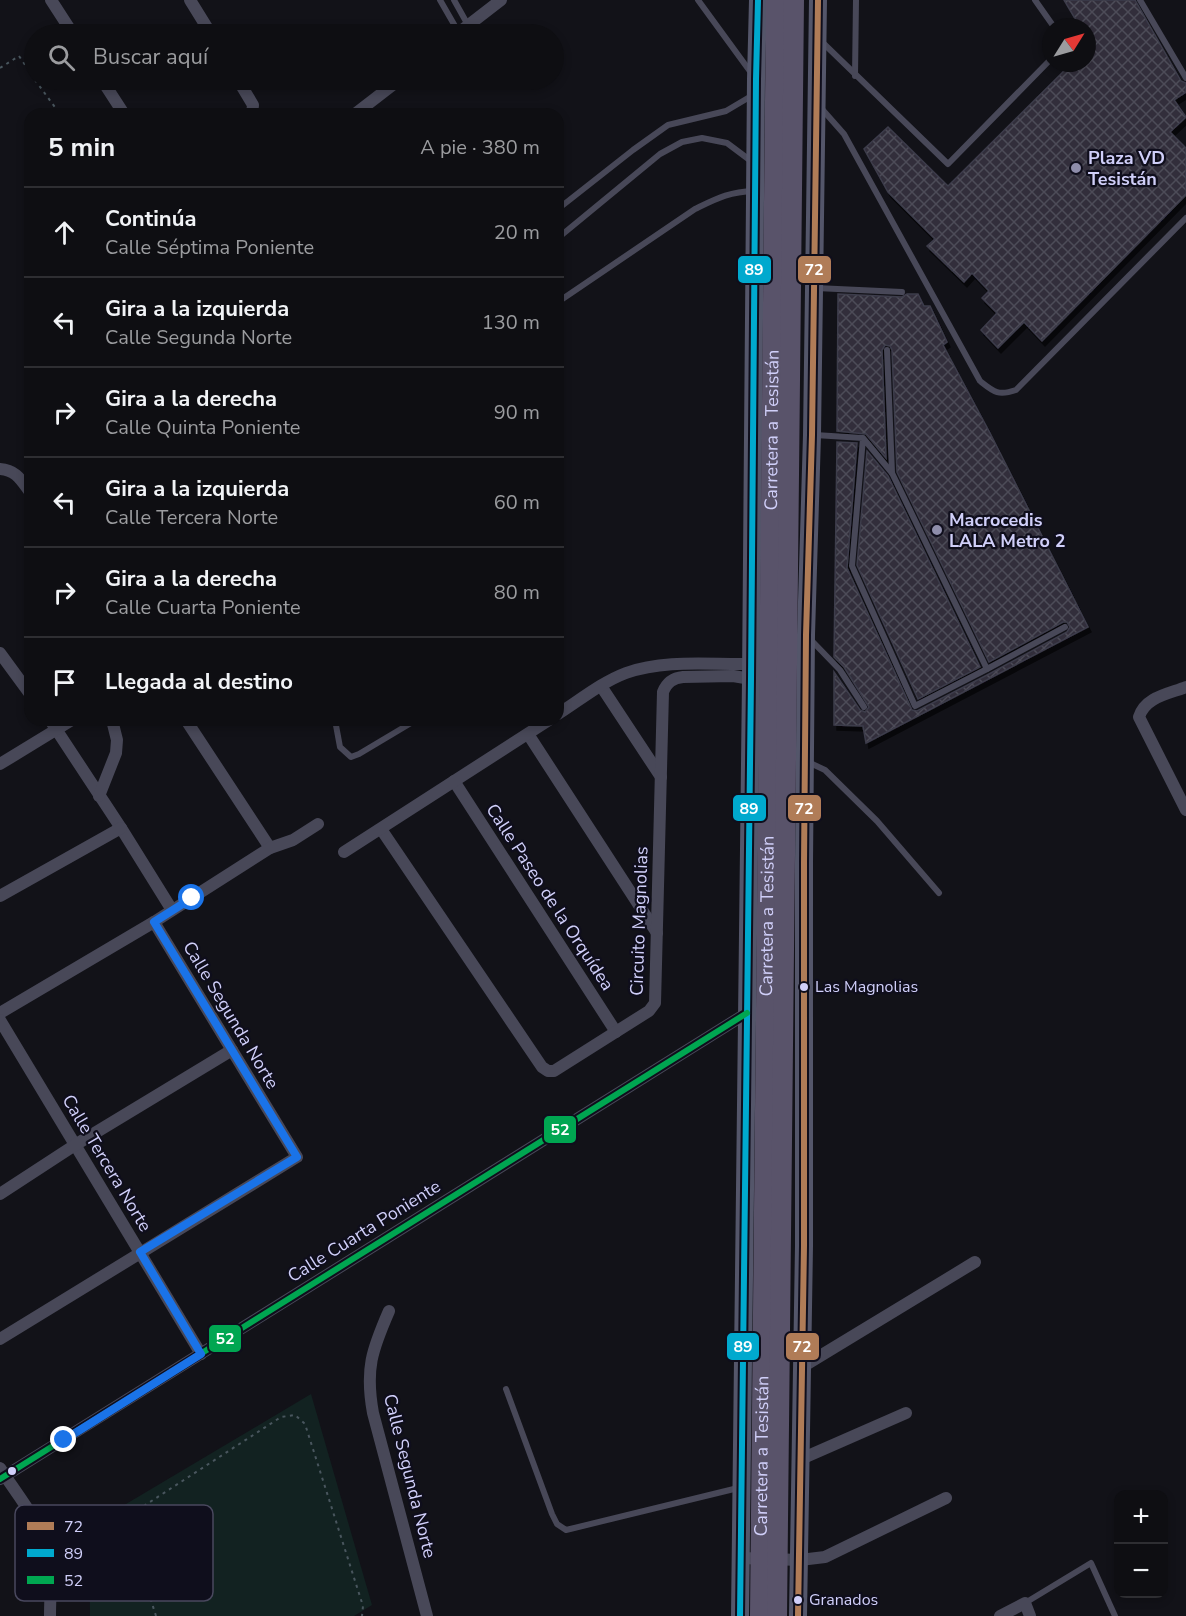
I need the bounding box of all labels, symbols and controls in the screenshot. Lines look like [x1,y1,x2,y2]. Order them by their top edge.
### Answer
north arrow [1042,18,1096,72]
search box [24,24,564,90]
icon: search [45,41,78,74]
text: Buscar aquí [93,42,208,72]
text: 5 min [48,130,115,165]
text: A pie · 380 m [420,134,540,161]
place label: Plaza VD Tesistán [1088,146,1165,191]
marker: Plaza VD Tesistán [1069,161,1083,175]
text: Continúa [105,204,196,234]
icon: ahead [48,216,81,249]
text: 20 m [494,219,540,246]
text: Calle Séptima Poniente [105,234,314,261]
line badge: 89 [737,255,772,284]
line badge: 72 [797,255,832,284]
text: 89 [744,259,764,281]
text: 72 [804,259,824,281]
text: Gira a la izquierda [105,294,289,324]
icon: left [48,306,81,339]
text: 130 m [482,309,540,336]
text: Calle Segunda Norte [105,324,292,351]
street label: Carretera a Tesistán [759,350,785,511]
text: Gira a la derecha [105,384,277,414]
icon: right [48,396,81,429]
text: 90 m [494,399,540,426]
text: Calle Quinta Poniente [105,414,300,441]
text: Gira a la izquierda [105,474,289,504]
icon: left [48,486,81,519]
text: 60 m [494,489,540,516]
text: Calle Tercera Norte [105,504,278,531]
place label: Macrocedis LALA Metro 2 [949,508,1066,553]
marker: Macrocedis LALA Metro 2 [930,523,944,537]
text: Gira a la derecha [105,564,277,594]
icon: right [48,576,81,609]
text: 80 m [494,579,540,606]
text: Calle Cuarta Poniente [105,594,301,621]
icon: arrive [48,666,81,699]
text: Llegada al destino [105,667,293,697]
line badge: 89 [732,794,767,822]
line badge: 72 [787,794,822,822]
text: 89 [739,798,759,820]
text: 72 [794,798,814,820]
street label: Calle Paseo de la Orquídea [481,799,619,995]
street label: Carretera a Tesistán [754,835,780,997]
street label: Circuito Magnolias [624,846,654,996]
route start [178,884,204,910]
street label: Calle Segunda Norte [177,937,285,1093]
place label: Las Magnolias [815,976,918,998]
marker: Las Magnolias [798,981,810,993]
street label: Calle Tercera Norte [57,1090,157,1236]
line badge: 52 [543,1115,577,1144]
text: 52 [550,1119,570,1141]
street label: Calle Cuarta Poniente [283,1174,445,1288]
line badge: 52 [208,1324,242,1353]
text: 52 [215,1328,235,1350]
line badge: 89 [726,1332,760,1361]
line badge: 72 [785,1332,820,1361]
text: 89 [733,1336,753,1358]
text: 72 [792,1336,812,1358]
street label: Carretera a Tesistán [749,1375,774,1537]
street label: Calle Segunda Norte [378,1391,442,1561]
route end [50,1426,76,1452]
unlabelled marker [6,1465,18,1477]
map controls [1114,1490,1168,1598]
button: + [1114,1490,1168,1544]
legend [15,1505,213,1601]
text: 72 [64,1516,83,1538]
text: 89 [64,1543,83,1565]
button: − [1114,1544,1168,1598]
text: 52 [64,1570,83,1592]
place label: Granados [809,1589,878,1611]
marker: Granados [792,1594,804,1606]

